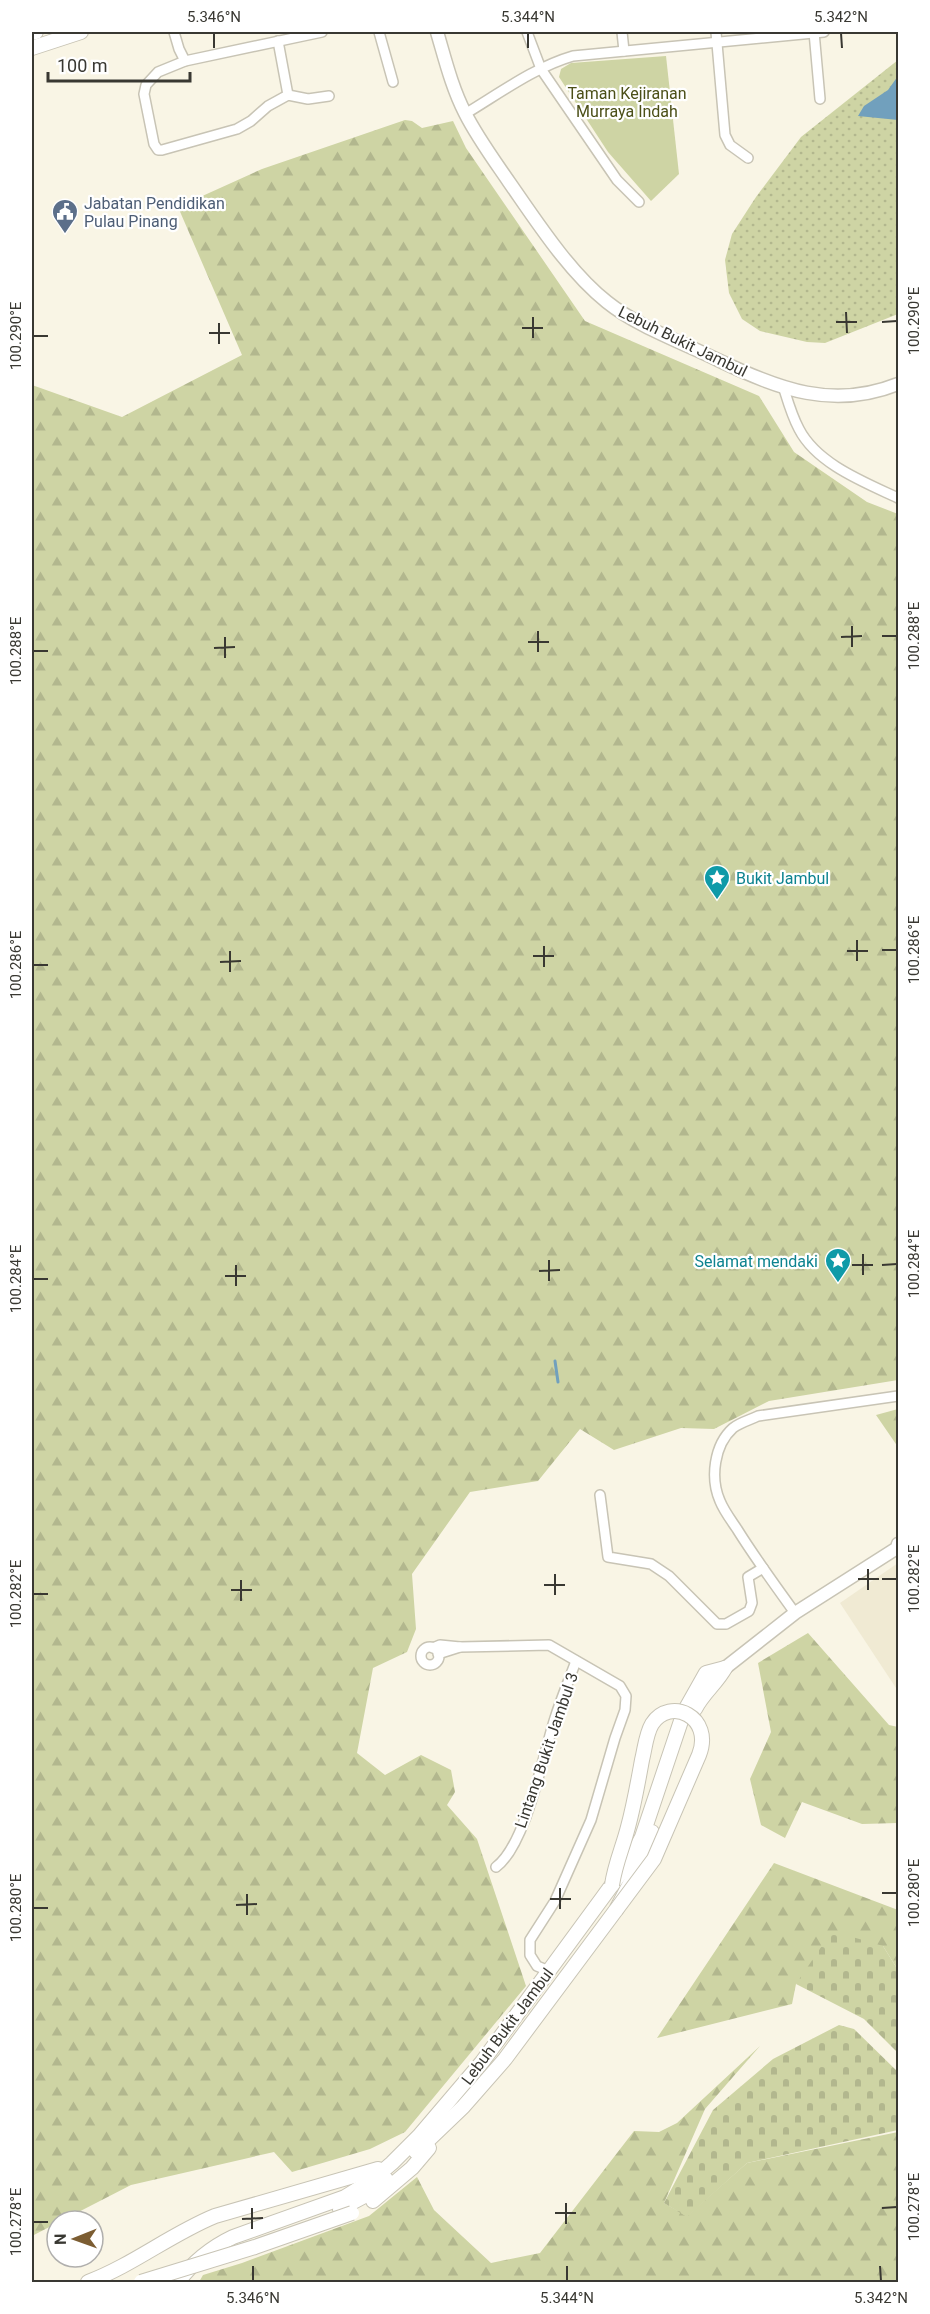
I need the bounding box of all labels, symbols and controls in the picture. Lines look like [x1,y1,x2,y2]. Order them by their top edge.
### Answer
text: 5.346°N [187,8,241,26]
text: 5.344°N [501,8,555,26]
text: 5.342°N [814,8,868,26]
scale bar [48,45,190,83]
text: 100 m [57,55,108,76]
park label: Taman Kejiranan Murraya Indah [567,84,687,121]
place label: Jabatan Pendidikan Pulau Pinang [84,194,225,231]
public building icon: Jabatan Pendidikan Pulau Pinang [50,197,80,235]
text: 100.290°E [905,286,923,355]
text: 100.290°E [7,301,25,370]
street label: Lebuh Bukit Jambul [615,302,750,381]
text: 100.288°E [905,601,923,670]
text: 100.288°E [7,616,25,685]
place icon: Bukit Jambul [702,863,732,901]
place label: Bukit Jambul [736,869,829,888]
text: 100.286°E [905,915,923,984]
text: 100.286°E [7,930,25,999]
text: 100.284°E [905,1229,923,1298]
text: 100.284°E [7,1244,25,1313]
place icon: Selamat mendaki [823,1246,853,1284]
place label: Selamat mendaki [694,1252,818,1271]
text: 100.282°E [905,1544,923,1613]
text: 100.282°E [7,1559,25,1628]
street label: Lintang Bukit Jambul 3 [511,1670,582,1830]
text: 100.280°E [905,1858,923,1927]
text: 100.280°E [7,1873,25,1942]
street label: Lebuh Bukit Jambul [457,1964,557,2088]
text: 100.278°E [905,2172,923,2241]
text: 100.278°E [7,2187,25,2256]
north arrow [45,2209,105,2269]
text: N [51,2233,70,2245]
text: 5.346°N [226,2289,280,2307]
text: 5.344°N [540,2289,594,2307]
text: 5.342°N [854,2289,908,2307]

